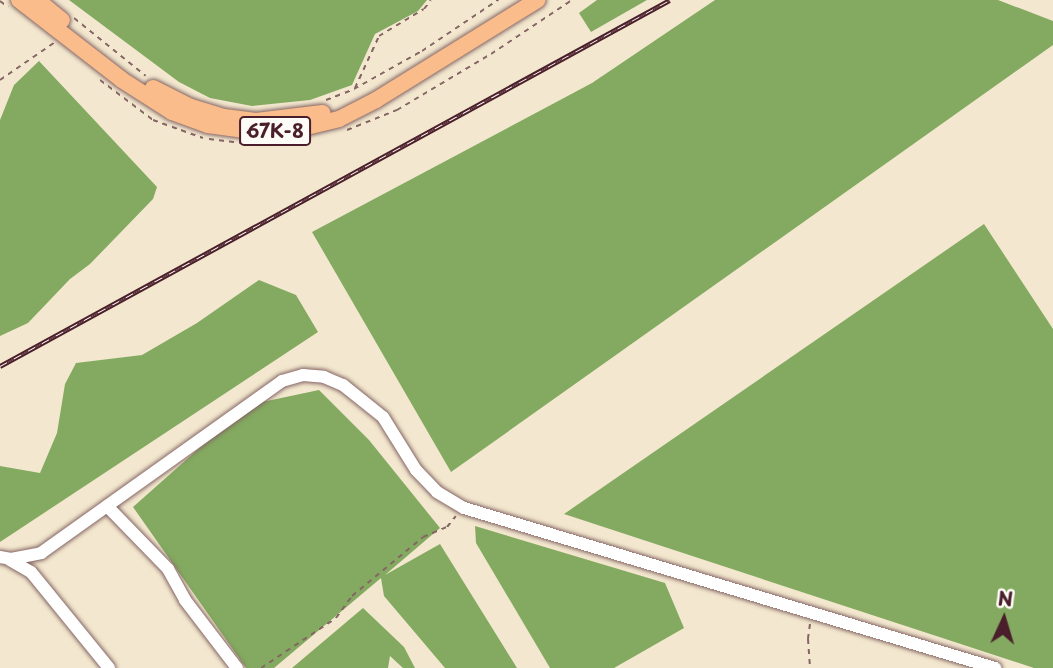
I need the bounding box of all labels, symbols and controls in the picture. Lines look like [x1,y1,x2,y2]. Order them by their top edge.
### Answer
road number: 67К-8 [238,116,312,146]
north arrow [969,584,1039,654]
text: N [997,584,1014,613]

